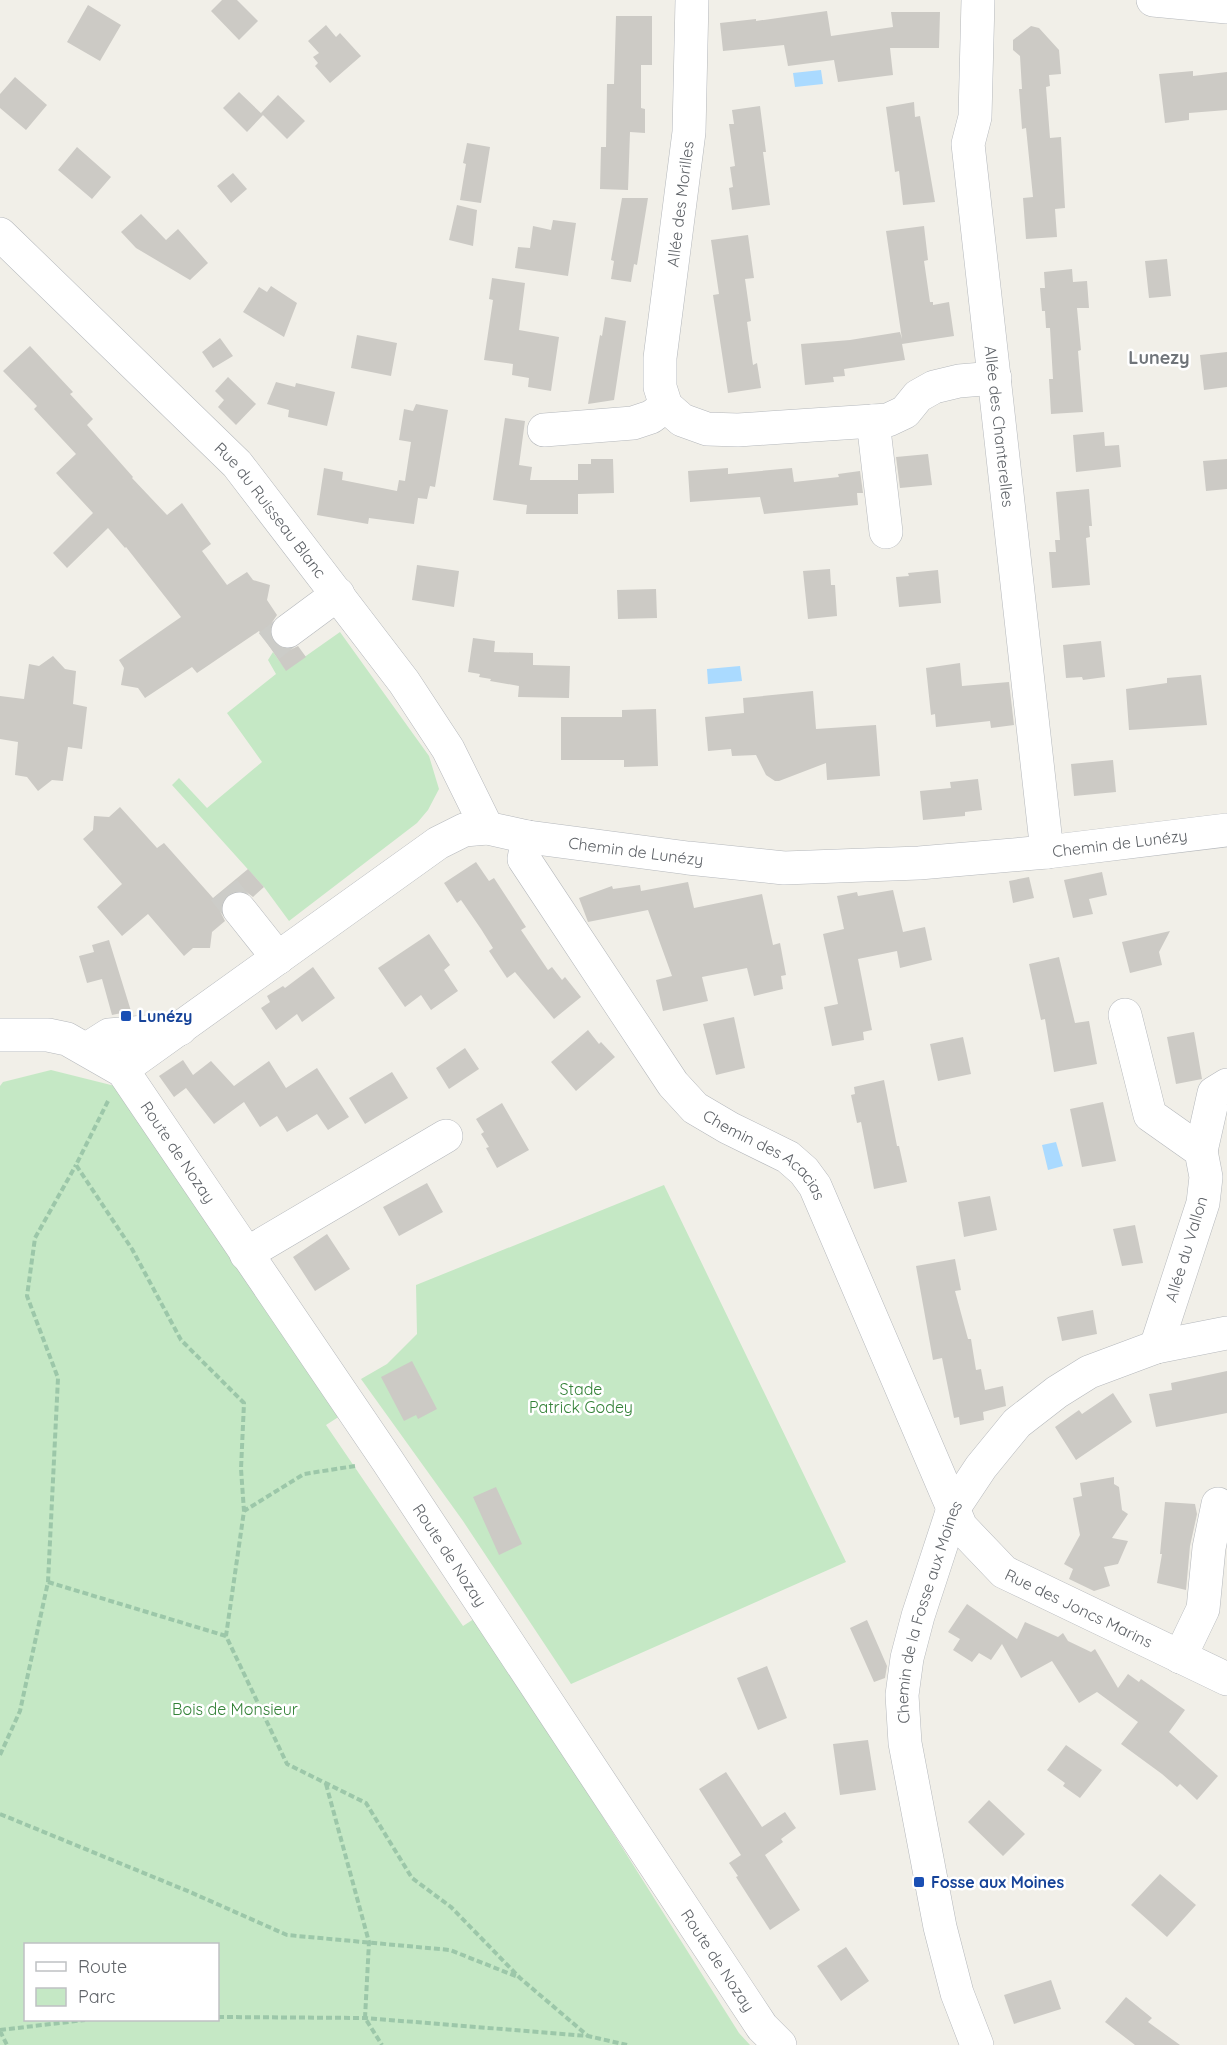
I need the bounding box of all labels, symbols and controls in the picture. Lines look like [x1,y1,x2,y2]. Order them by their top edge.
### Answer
street label: Allée des Morilles [662,140,698,268]
street label: Allée des Chanterelles [981,345,1018,508]
district label: Lunezy [1128,346,1190,369]
street label: Rue du Ruisseau Blanc [210,438,331,582]
street label: Chemin de Lunézy [1051,825,1189,861]
street label: Chemin de Lunézy [567,832,704,870]
place label: Lunézy [138,1006,193,1026]
marker: Lunézy [119,1009,133,1023]
street label: Route de Nozay [136,1097,220,1207]
street label: Chemin des Acacias [700,1105,830,1203]
street label: Allée du Vallon [1160,1194,1212,1304]
park label: Stade Patrick Godey [529,1379,633,1417]
street label: Chemin de la Fosse aux Moines [892,1496,966,1724]
street label: Route de Nozay [409,1500,491,1610]
street label: Rue des Joncs Marins [1002,1564,1156,1652]
park label: Bois de Monsieur [172,1699,298,1719]
place label: Fosse aux Moines [931,1872,1064,1892]
marker: Fosse aux Moines [912,1875,926,1889]
street label: Route de Nozay [677,1905,759,2016]
legend [24,1943,219,2021]
text: Route [78,1955,127,1978]
text: Parc [78,1985,115,2008]

